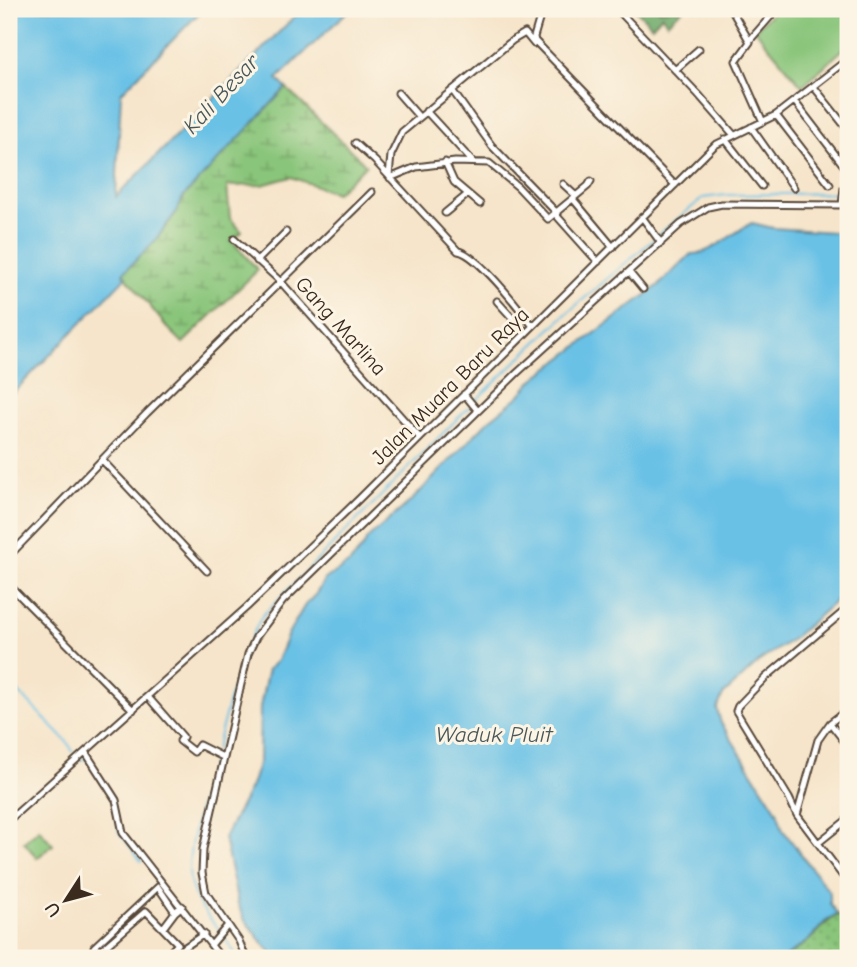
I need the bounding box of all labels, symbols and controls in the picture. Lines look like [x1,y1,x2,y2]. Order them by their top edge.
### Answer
water label: Kali Besar [177,48,265,139]
street label: Gang Marlina [291,272,391,380]
street label: Jalan Muara Baru Raya [366,302,534,470]
water label: Waduk Pluit [436,721,554,748]
north arrow [32,866,102,936]
text: U [40,898,66,921]

